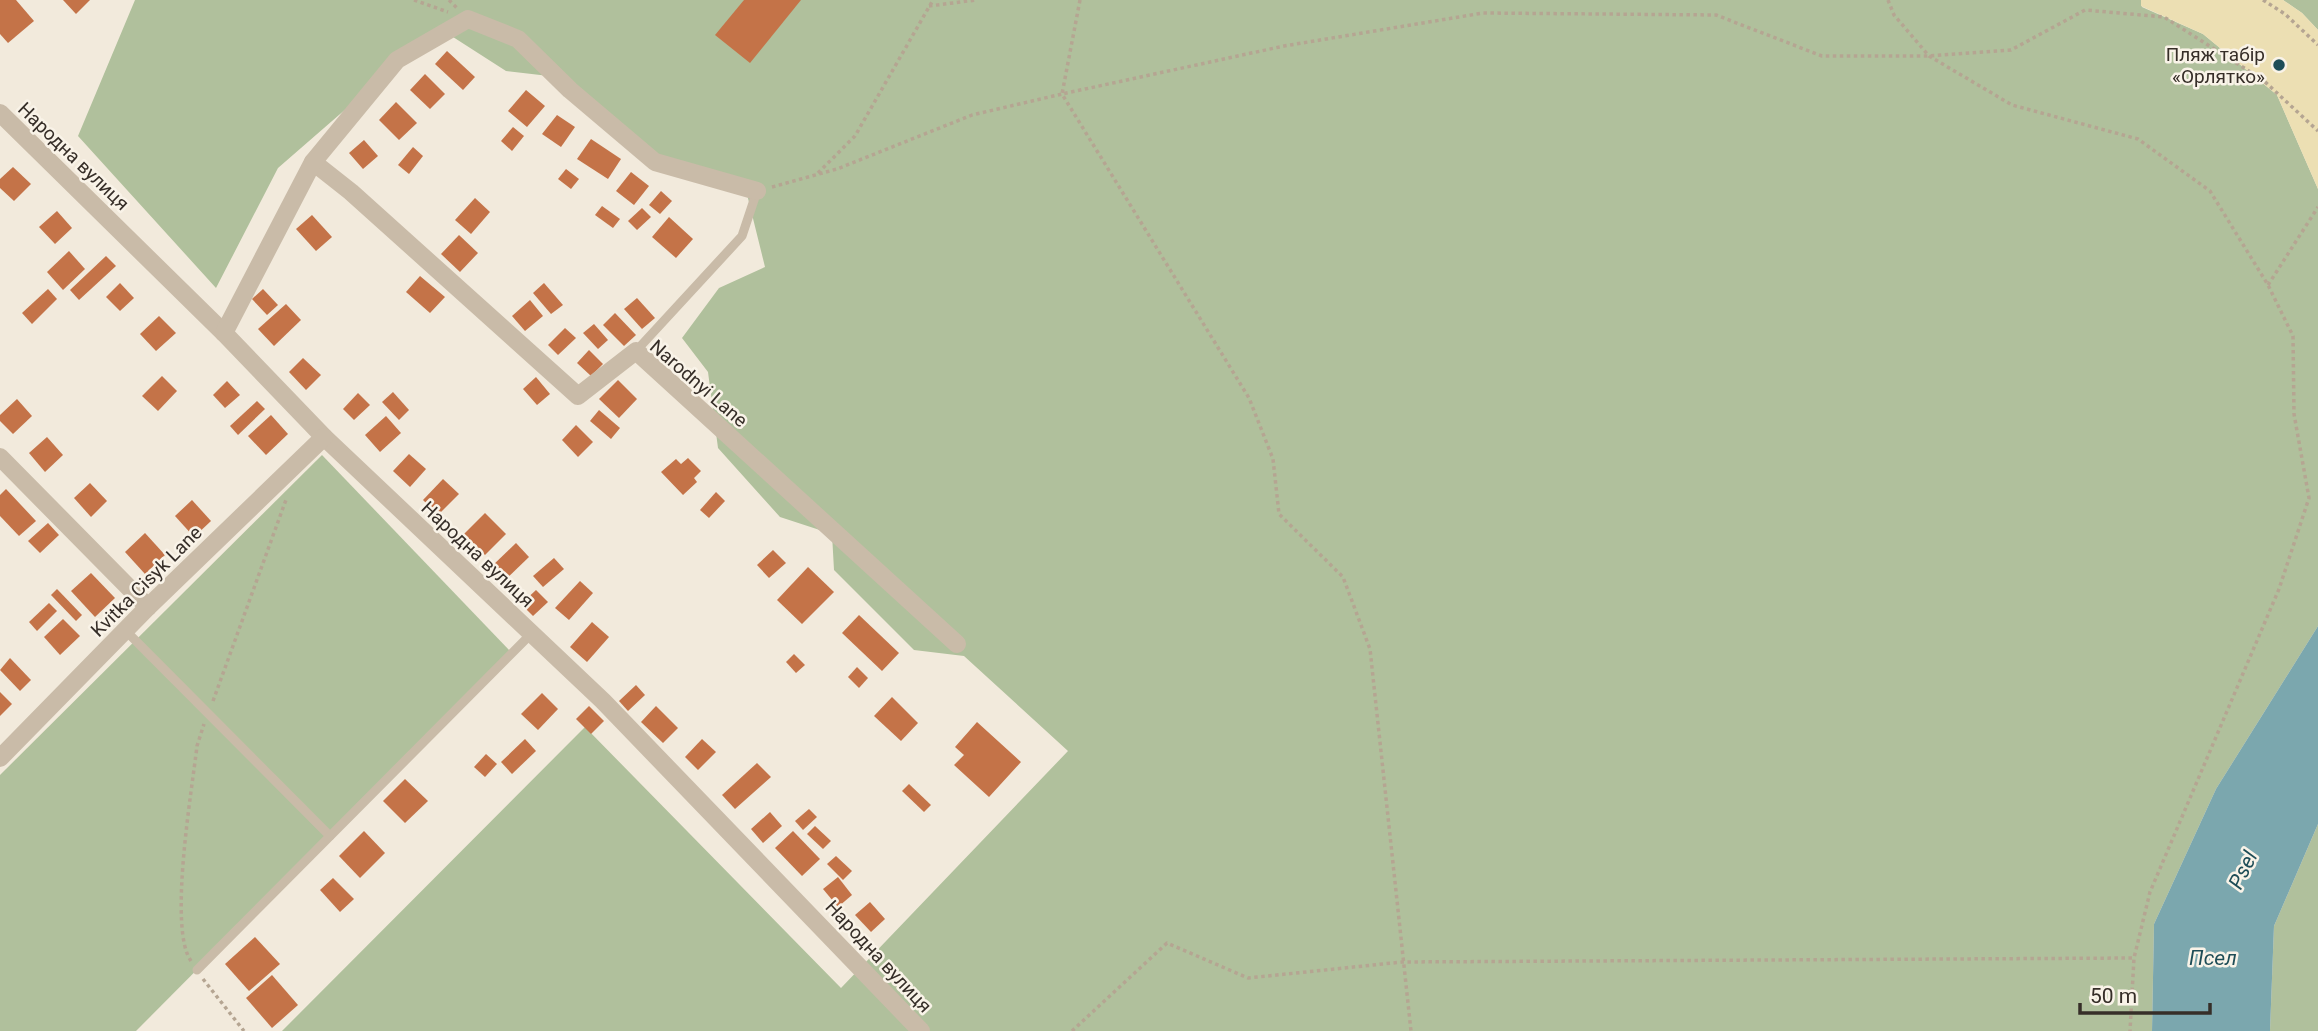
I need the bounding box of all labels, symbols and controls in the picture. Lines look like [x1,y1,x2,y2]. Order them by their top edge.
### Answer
place label: Пляж табір «Орлятко» [2166,43,2265,88]
marker: Пляж табір «Орлятко» [2271,57,2287,73]
street label: Народна вулиця [13,98,134,215]
street label: Narodnyi Lane [645,335,752,432]
street label: Народна вулиця [417,496,539,612]
street label: Kvitka Cisyk Lane [86,521,207,642]
water label: Psel [2224,846,2263,893]
street label: Народна вулиця [821,895,937,1017]
water label: Псел [2189,946,2237,970]
scale bar [2080,972,2210,1016]
text: 50 m [2090,984,2137,1008]

